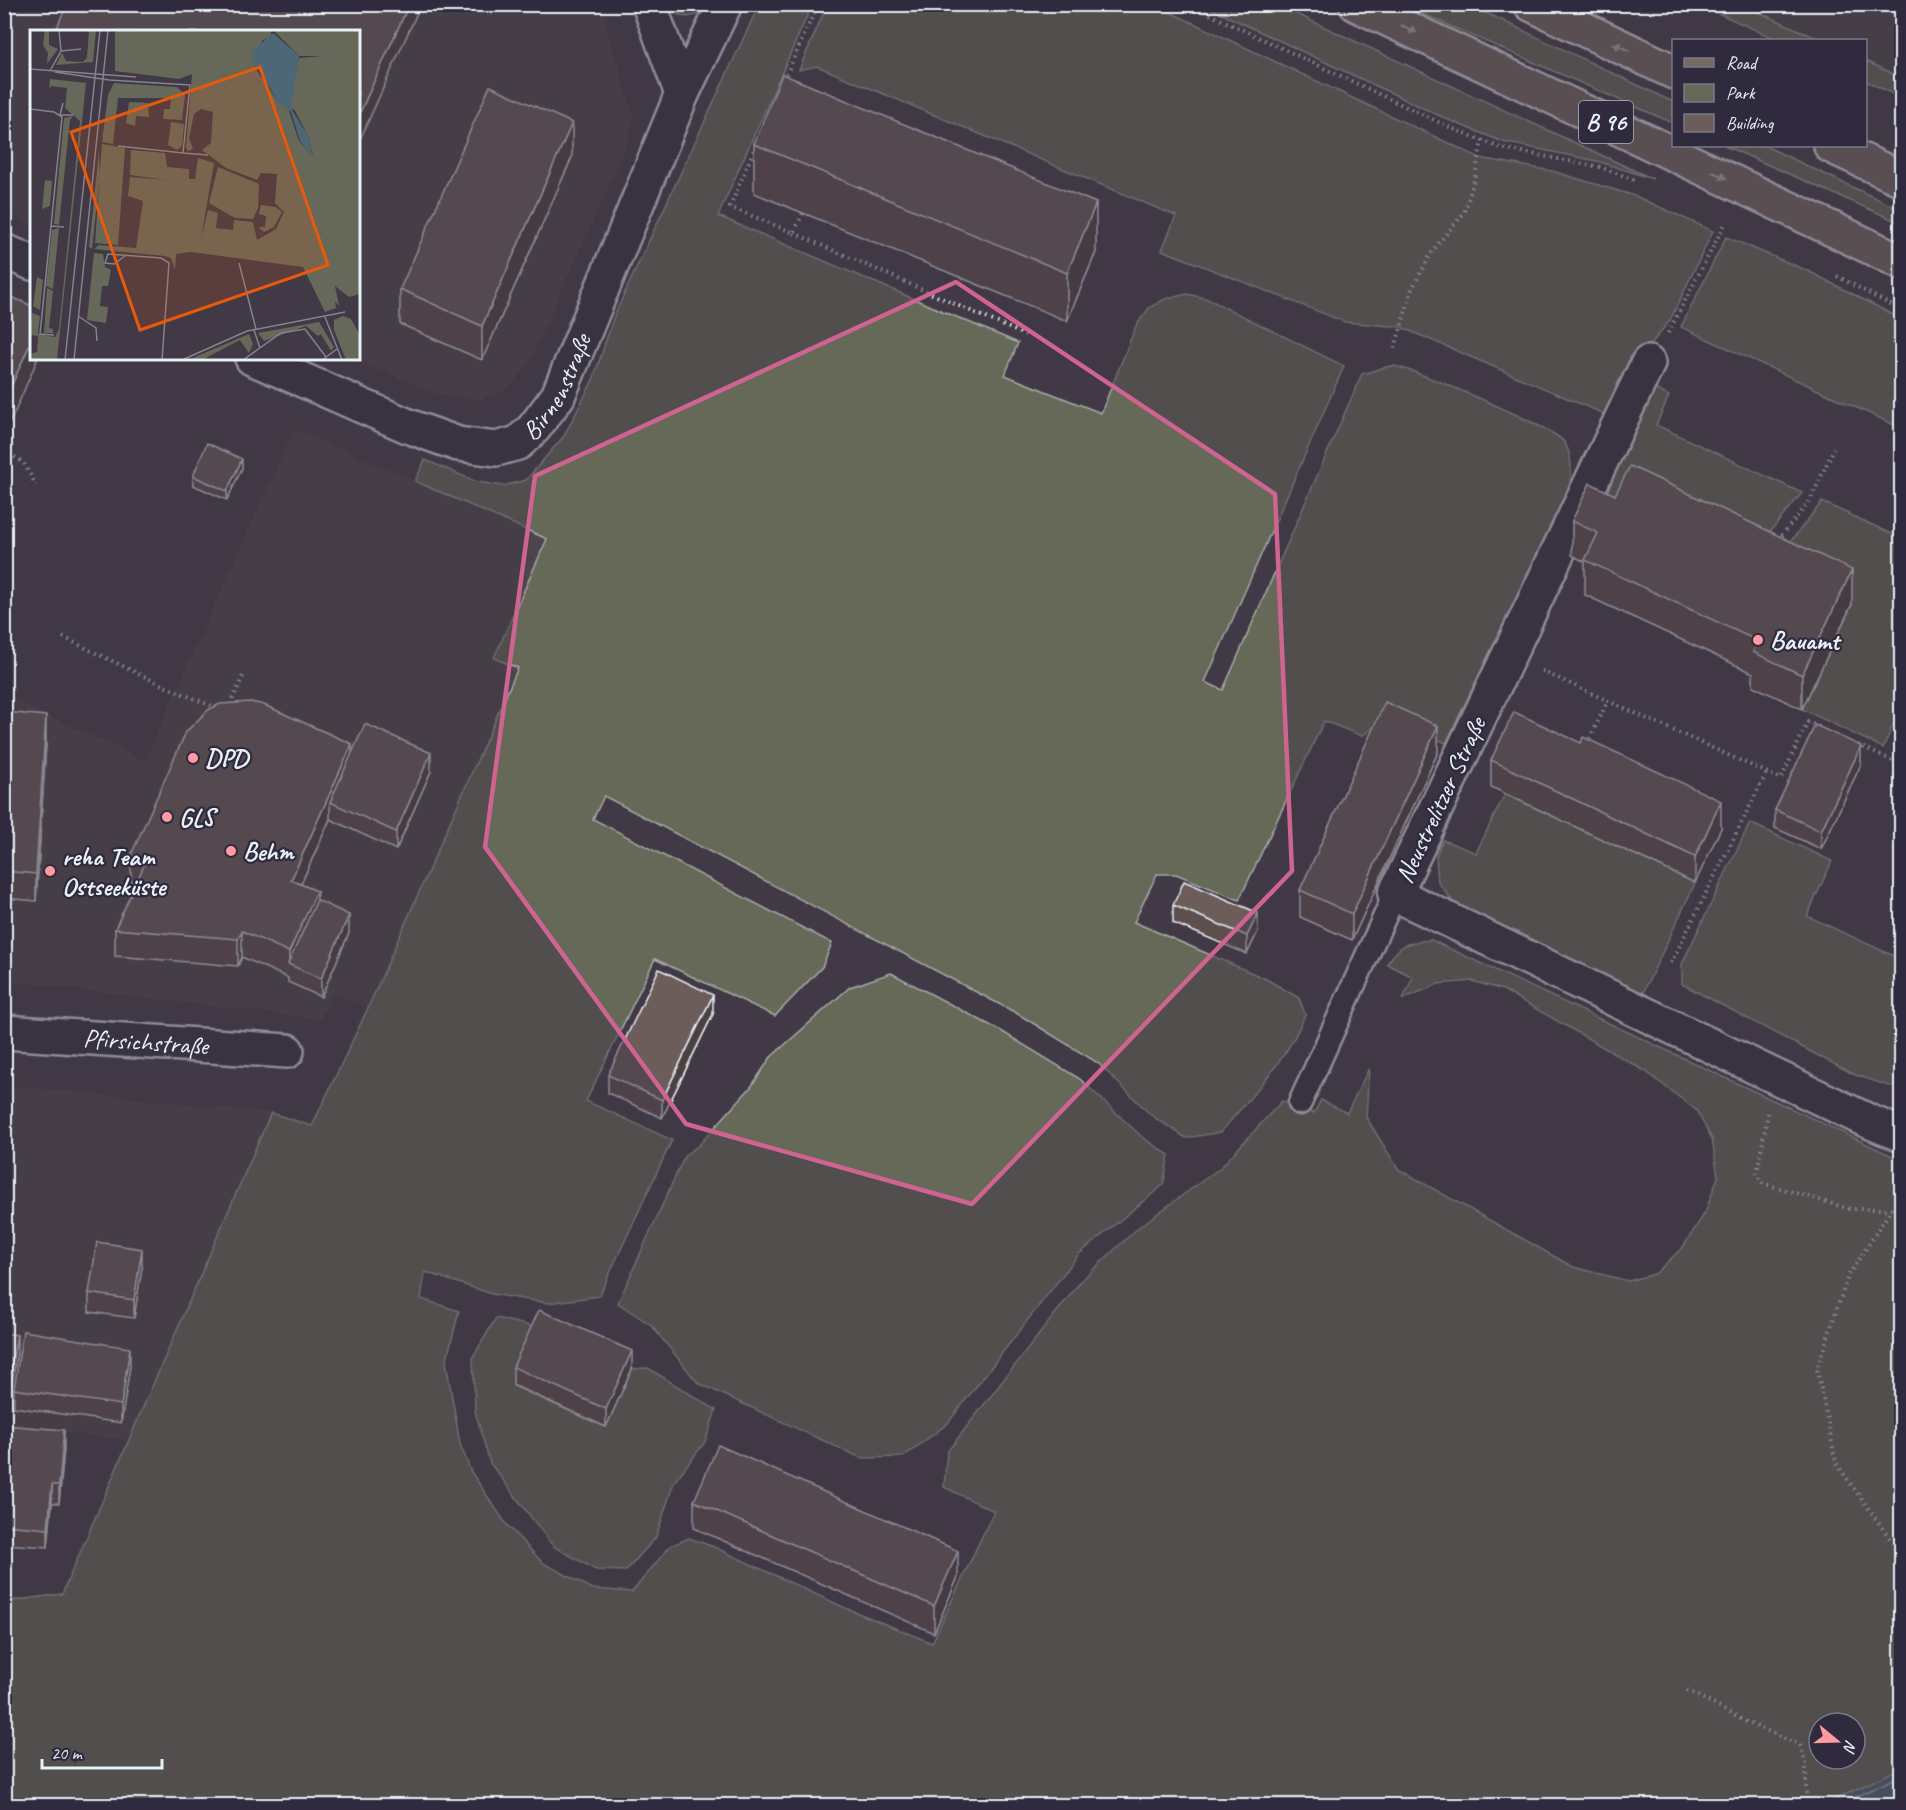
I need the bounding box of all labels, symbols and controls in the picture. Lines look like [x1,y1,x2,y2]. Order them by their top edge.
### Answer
one-way arrow [1401,25,1418,34]
inset map [30,30,360,360]
legend [1672,39,1867,147]
one-way arrow [1612,42,1629,51]
text: Road [1726,52,1759,74]
text: Park [1726,82,1756,104]
road number: B 96 [1579,101,1633,143]
text: Building [1726,112,1775,134]
one-way arrow [1710,170,1727,179]
street label: Birnenstraße [515,327,600,448]
place label: Bauamt [1770,624,1843,657]
marker: Bauamt [1751,633,1765,647]
street label: Neustrelitzer Straße [1388,710,1494,888]
place label: DPD [205,742,251,775]
marker: DPD [186,751,200,765]
place label: GLS [179,801,219,834]
marker: GLS [160,810,174,824]
place label: Behm [243,835,296,868]
place label: reha Team Ostseeküste [62,840,168,903]
marker: Behm [224,844,238,858]
marker: reha Team Ostseeküste [43,864,57,878]
street label: Pfirsichstraße [82,1021,212,1063]
north arrow [1807,1711,1867,1771]
scale bar [42,1732,162,1770]
text: N [1838,1738,1861,1756]
text: 20 m [51,1742,84,1764]

